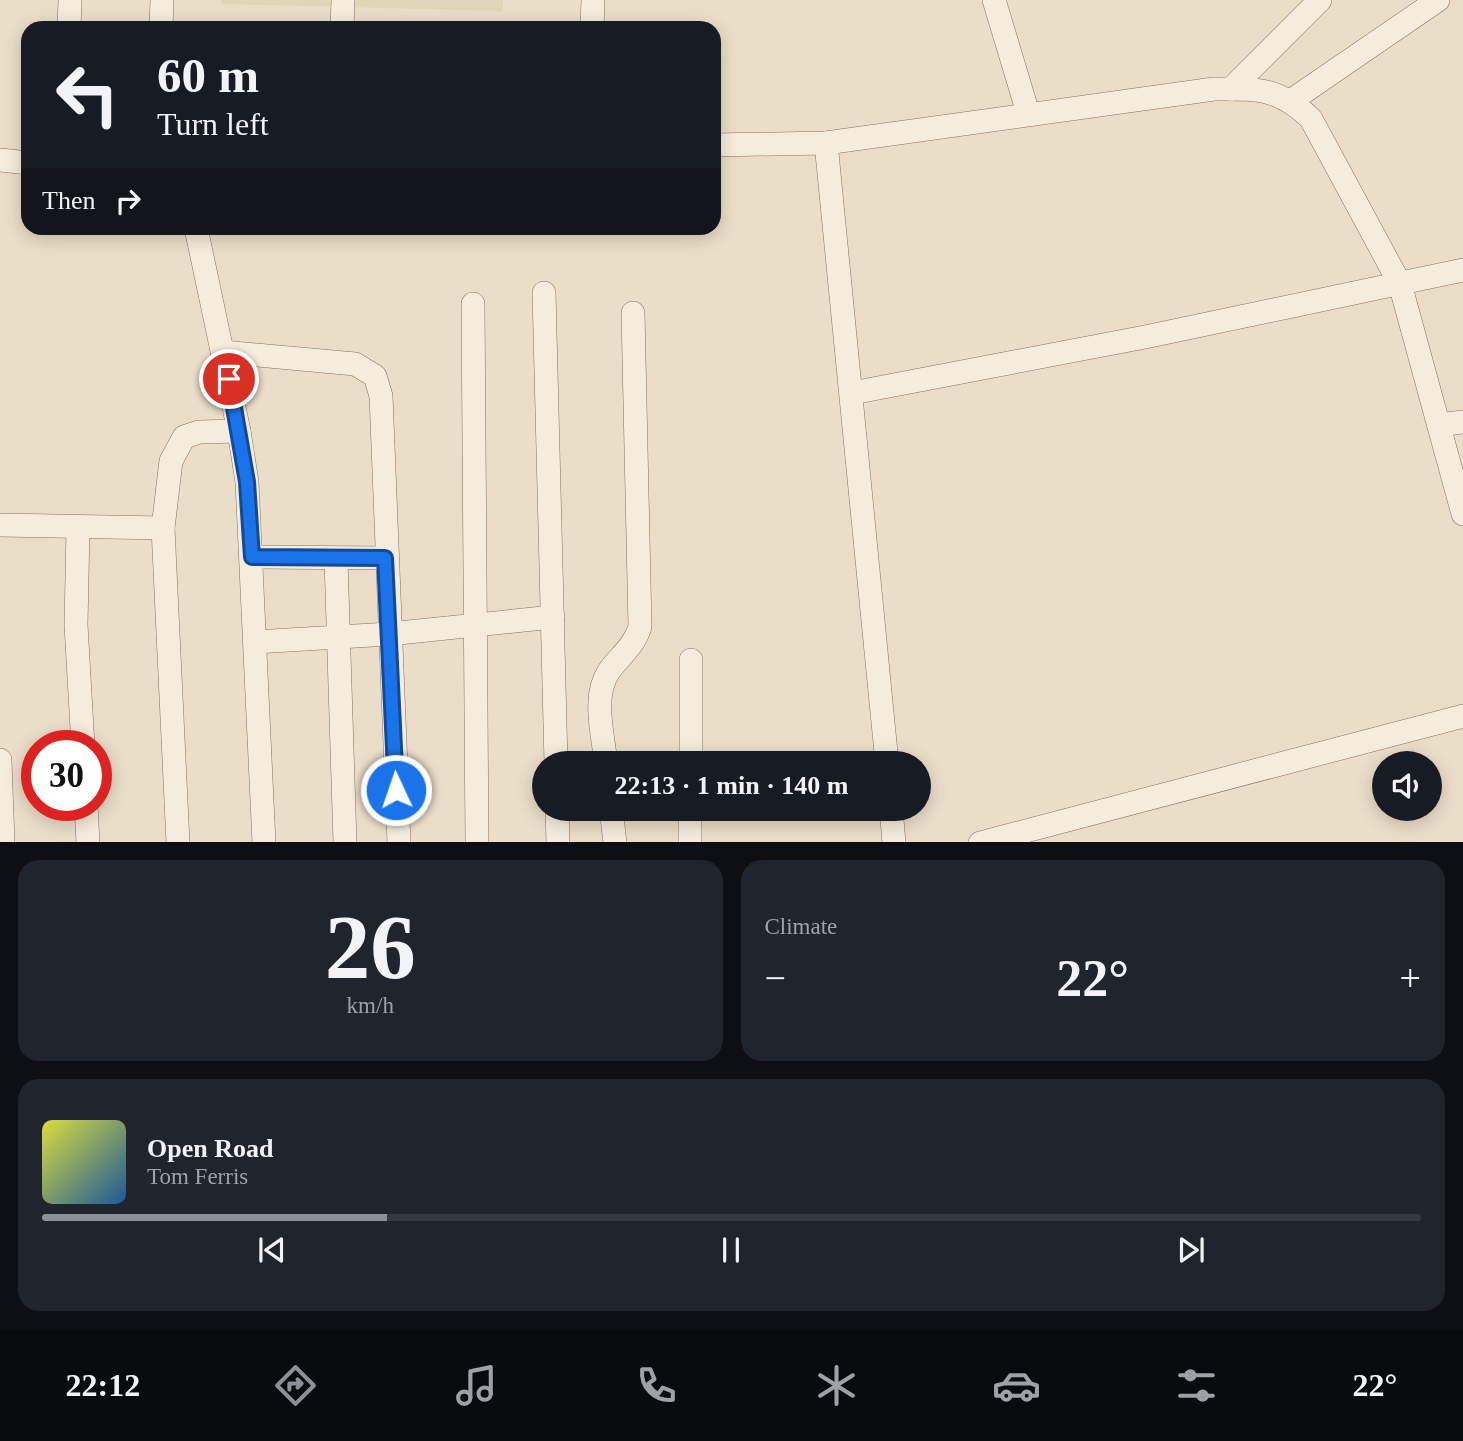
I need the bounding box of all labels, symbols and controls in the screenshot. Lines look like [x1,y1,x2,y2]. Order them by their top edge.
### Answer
text: 60 m [157,48,259,103]
icon: left [42,49,133,140]
text: Turn left [157,106,269,142]
icon: right [109,182,147,220]
text: Then [42,186,95,215]
pin [199,349,259,409]
icon: arrive [210,360,248,398]
speed limit sign: 30 [21,730,112,821]
map controls [1372,751,1442,821]
button: sound [1372,751,1442,821]
position arrow [359,753,433,827]
text: 22:13 · 1 min · 140 m [615,771,849,800]
text: 26 [325,897,416,998]
text: Climate [765,914,837,939]
text: 22° [1056,950,1129,1007]
text: − [765,957,786,999]
text: + [1400,957,1421,999]
text: km/h [347,993,394,1018]
text: Open Road [147,1134,273,1163]
text: Tom Ferris [147,1164,248,1189]
icon: previous [253,1231,291,1269]
icon: pause [712,1231,750,1269]
icon: next [1172,1231,1210,1269]
icon: directions [271,1361,320,1410]
icon: music [452,1361,501,1410]
icon: phone [632,1361,681,1410]
icon: climate [812,1361,861,1410]
icon: car [992,1361,1041,1410]
icon: filters [1172,1361,1221,1410]
text: 22:12 [66,1367,140,1403]
text: 22° [1353,1367,1397,1403]

